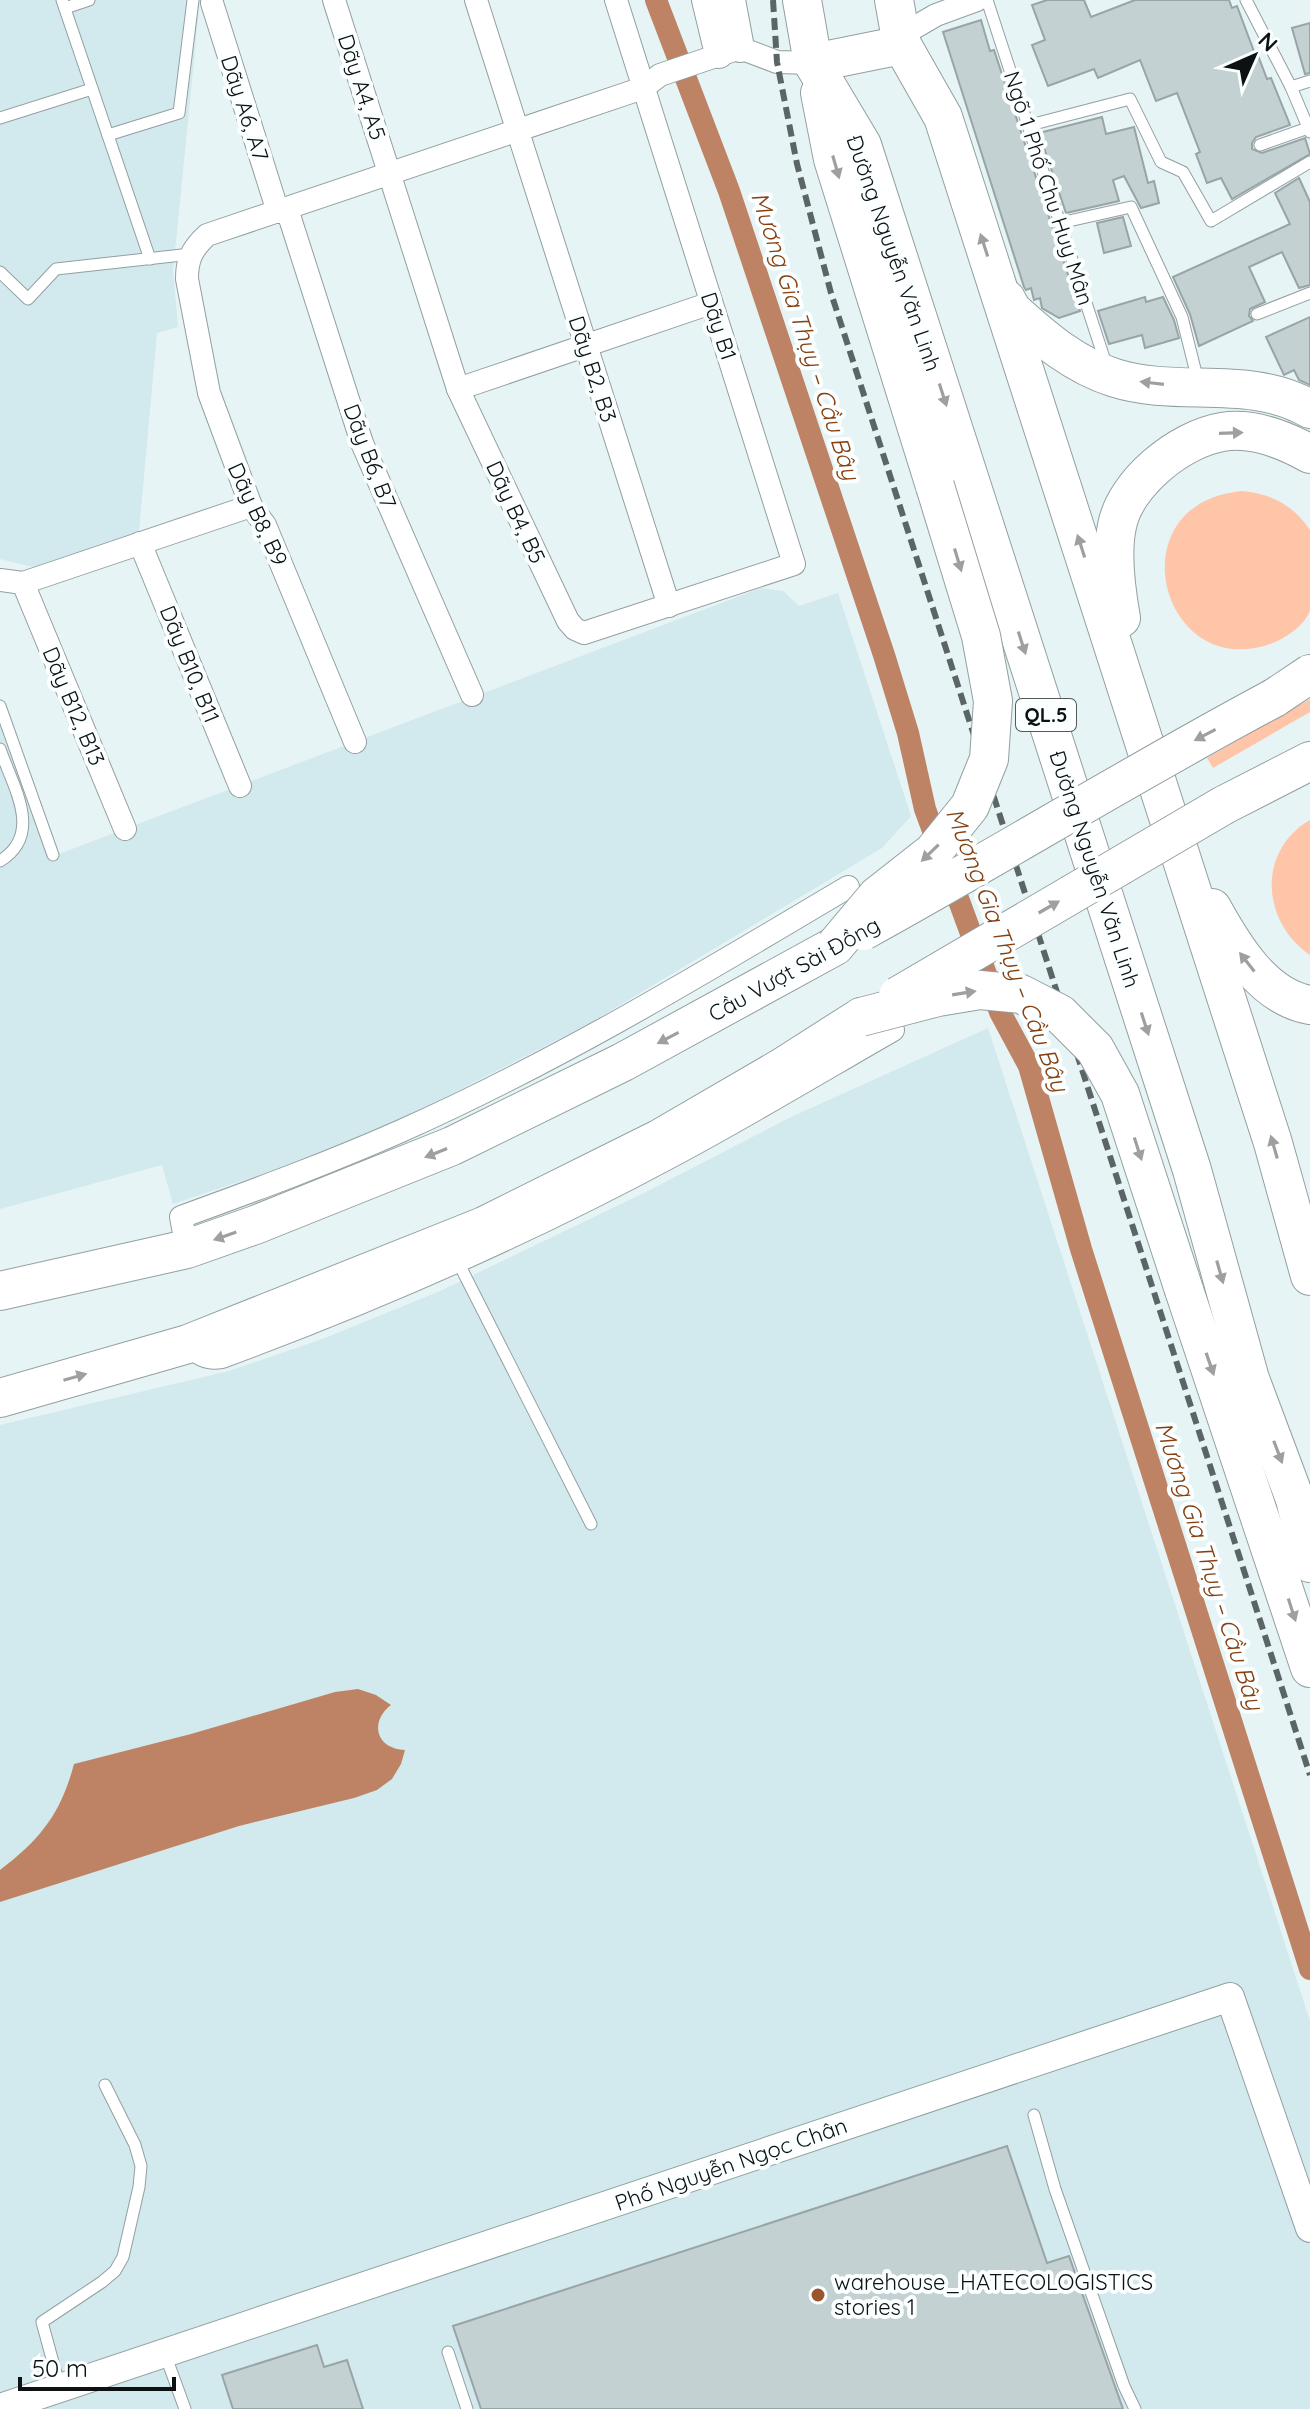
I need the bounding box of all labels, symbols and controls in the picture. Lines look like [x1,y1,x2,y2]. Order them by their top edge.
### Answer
north arrow [1214,16,1294,96]
text: N [1253,26,1284,57]
street label: Dãy A4, A5 [332,30,392,144]
street label: Dãy A6, A7 [215,52,275,164]
street label: Ngõ 1 Phố Chu Huy Mân [998,67,1100,309]
street label: Đường Nguyễn Văn Linh [840,131,948,375]
one-way arrow [830,155,843,179]
water label: Mương Gia Thụy – Cầu Bây [745,188,867,485]
one-way arrow [977,233,990,257]
street label: Dãy B1 [695,288,743,364]
street label: Dãy B2, B3 [563,312,623,426]
one-way arrow [1139,377,1164,390]
one-way arrow [937,384,949,408]
street label: Dãy B6, B7 [337,400,403,512]
one-way arrow [1219,427,1244,440]
street label: Dãy B4, B5 [480,456,552,568]
street label: Dãy B8, B9 [222,458,294,570]
one-way arrow [1074,533,1087,557]
one-way arrow [952,549,965,573]
street label: Dãy B10, B11 [154,601,226,727]
one-way arrow [1017,631,1029,655]
street label: Dãy B12, B13 [36,642,112,770]
road number: QL.5 [1016,699,1076,731]
one-way arrow [1194,728,1217,741]
street label: Đường Nguyễn Văn Linh [1043,747,1147,991]
water label: Mương Gia Thụy – Cầu Bây [940,804,1076,1097]
one-way arrow [921,843,940,862]
one-way arrow [1038,900,1060,914]
street label: Cầu Vượt Sài Đồng [703,910,885,1028]
one-way arrow [1240,952,1256,972]
one-way arrow [952,986,977,999]
one-way arrow [1139,1012,1151,1036]
one-way arrow [657,1031,680,1044]
one-way arrow [1267,1134,1280,1158]
one-way arrow [1132,1137,1145,1161]
one-way arrow [424,1147,448,1160]
one-way arrow [212,1230,236,1242]
one-way arrow [1215,1260,1227,1285]
one-way arrow [1204,1352,1216,1376]
one-way arrow [63,1370,87,1383]
water label: Mương Gia Thụy – Cầu Bây [1149,1418,1271,1715]
one-way arrow [1272,1440,1284,1464]
one-way arrow [1286,1599,1298,1623]
street label: Phố Nguyễn Ngọc Chân [611,2111,851,2217]
place label: warehouse_HATECOLOGISTICS stories 1 [834,2268,1153,2321]
marker: warehouse_HATECOLOGISTICS stories 1 [809,2286,827,2304]
scale bar [20,2341,174,2391]
text: 50 m [32,2353,88,2383]

